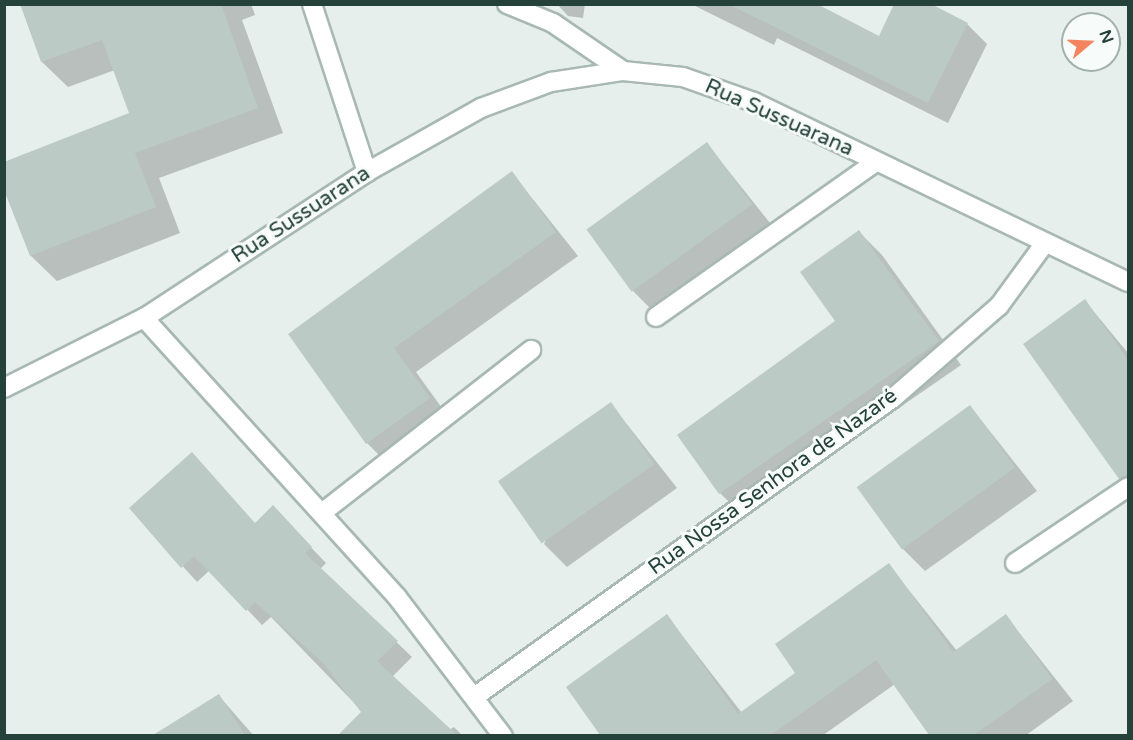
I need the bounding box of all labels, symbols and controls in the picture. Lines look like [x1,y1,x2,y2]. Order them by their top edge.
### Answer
north arrow [1061,12,1121,72]
text: N [1095,27,1118,46]
street label: Rua Sussuarana [701,74,857,162]
street label: Rua Sussuarana [227,161,375,269]
street label: Rua Nossa Senhora de Nazaré [644,383,902,581]

